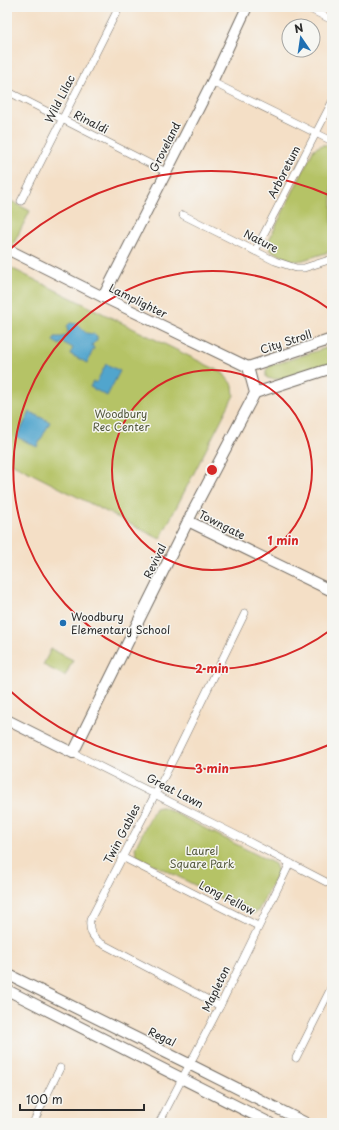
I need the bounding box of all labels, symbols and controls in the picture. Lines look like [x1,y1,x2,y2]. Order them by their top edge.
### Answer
north arrow [281,18,321,58]
text: N [292,18,305,37]
street label: Wild Lilac [40,72,79,126]
street label: Rinaldi [71,106,112,137]
street label: Groveland [145,119,185,175]
street label: Arboretum [263,142,304,201]
street label: Nature [241,225,282,257]
street label: Lamplighter [106,279,171,322]
street label: City Stroll [258,325,314,358]
park label: Woodbury Rec Center [92,405,150,435]
centre of rings [205,463,219,477]
street label: Towngate [196,506,249,544]
text: 1 min [267,531,299,549]
street label: Revival [139,540,170,581]
place label: Woodbury Elementary School [71,608,170,638]
marker: Woodbury Elementary School [58,618,68,628]
text: 2 min [195,659,229,677]
text: 3 min [195,759,229,777]
street label: Great Lawn [144,769,207,812]
street label: Twin Gables [99,801,144,867]
park label: Laurel Square Park [170,842,235,872]
street label: Long Fellow [196,876,259,919]
street label: Mapleton [197,963,234,1015]
street label: Regal [145,1023,179,1051]
scale bar [20,1086,144,1112]
text: 100 m [26,1090,63,1108]

